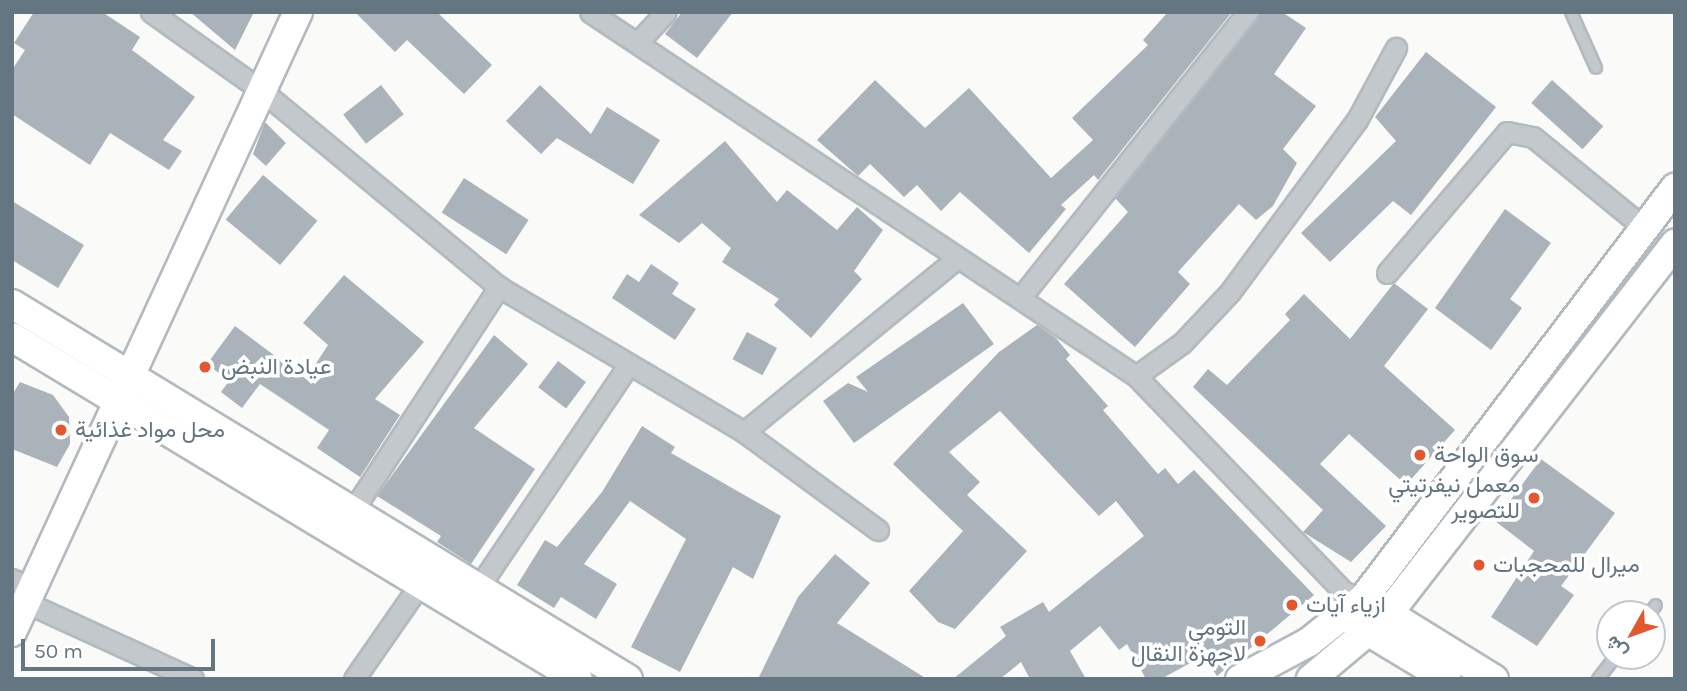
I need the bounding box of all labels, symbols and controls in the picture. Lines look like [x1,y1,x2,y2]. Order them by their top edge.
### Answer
place label: عيادة النبض [221,353,331,381]
marker: عيادة النبض [195,357,215,377]
place label: محل مواد غذائية [75,416,225,444]
marker: محل مواد غذائية [53,422,69,438]
place label: سوق الواحة [1434,441,1539,469]
marker: سوق الواحة [1412,447,1428,463]
place label: معمل نيفرتيتي للتصوير [1388,471,1520,525]
marker: معمل نيفرتيتي للتصوير [1526,490,1542,506]
place label: ميرال للمحجبات [1493,551,1640,579]
marker: ميرال للمحجبات [1471,557,1487,573]
place label: ازياء آيات [1306,591,1386,619]
marker: ازياء آيات [1284,597,1300,613]
north arrow [1596,600,1666,670]
place label: التومي لاجهزة النقال [1131,614,1246,668]
scale bar [24,624,219,668]
text: ش [1601,631,1632,663]
marker: التومي لاجهزة النقال [1252,633,1268,649]
text: 50 m [34,639,83,663]

